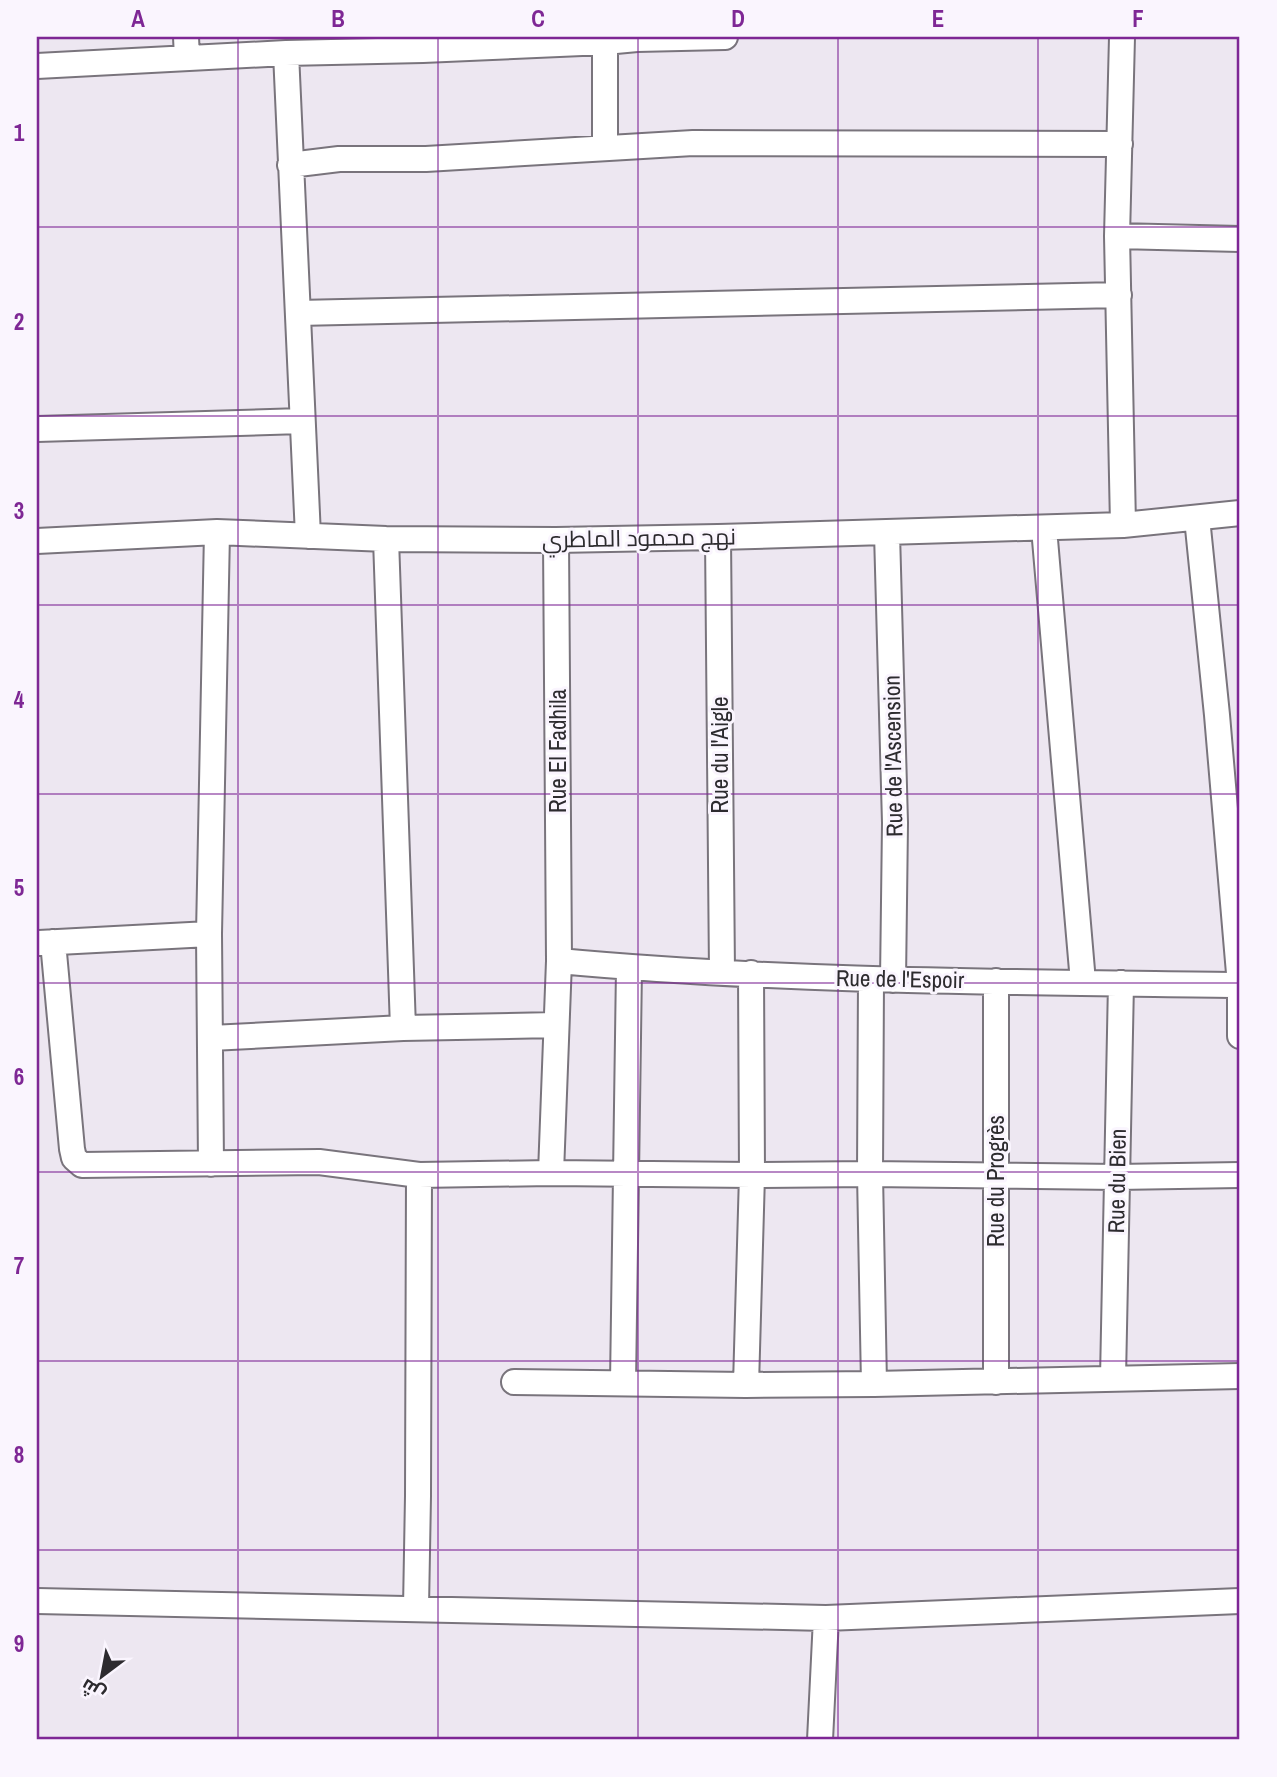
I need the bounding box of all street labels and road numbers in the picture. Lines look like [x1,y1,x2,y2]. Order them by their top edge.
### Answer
street label: نهج محمود الماطري [542,520,736,558]
street label: Rue de l'Ascension [876,675,909,837]
street label: Rue El Fadhila [542,689,573,813]
street label: Rue du l'Aigle [704,697,735,813]
street label: Rue de l'Espoir [836,962,965,995]
street label: Rue du Progrès [980,1115,1011,1247]
street label: Rue du Bien [1100,1128,1133,1234]

